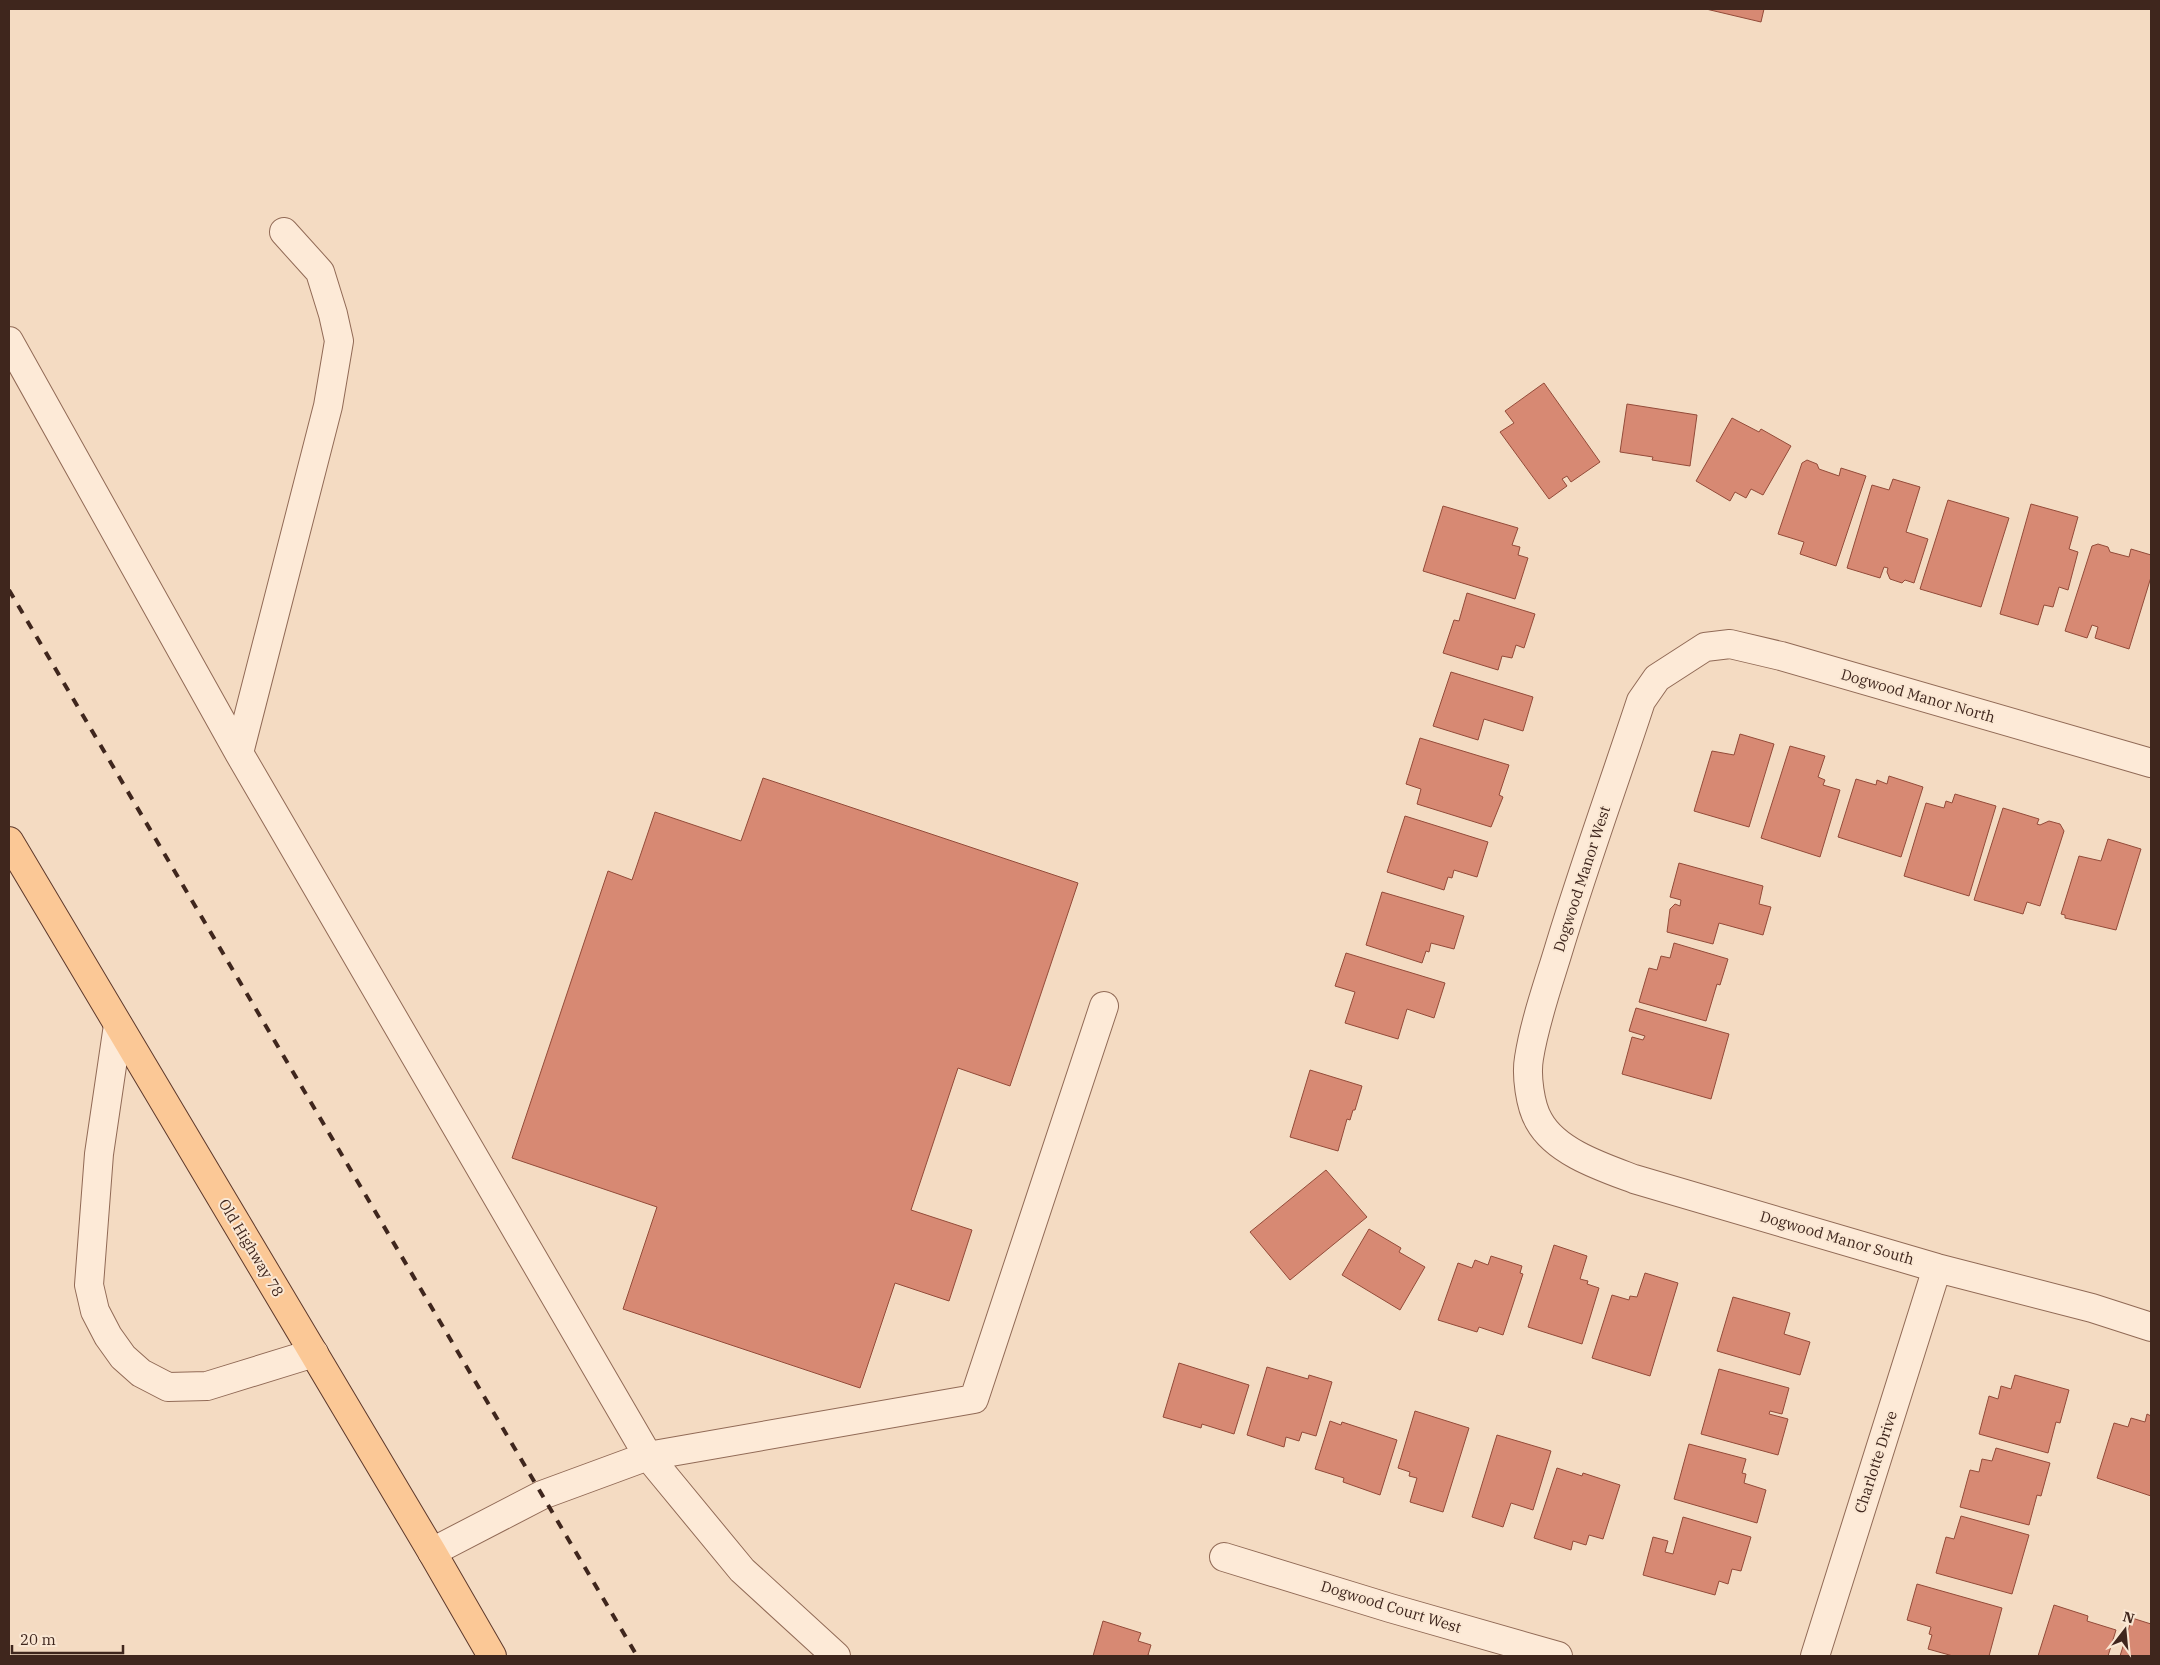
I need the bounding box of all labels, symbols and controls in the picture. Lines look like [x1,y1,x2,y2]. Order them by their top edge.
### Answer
street label: Dogwood Manor North [1839,664,1997,727]
street label: Dogwood Manor West [1549,803,1614,954]
street label: Old Highway 78 [215,1195,288,1300]
street label: Dogwood Manor South [1758,1206,1916,1269]
street label: Charlotte Drive [1850,1408,1901,1516]
street label: Dogwood Court West [1319,1576,1464,1637]
north arrow [2100,1605,2150,1655]
text: N [2121,1607,2136,1628]
scale bar [12,1622,124,1654]
text: 20 m [20,1630,56,1649]

